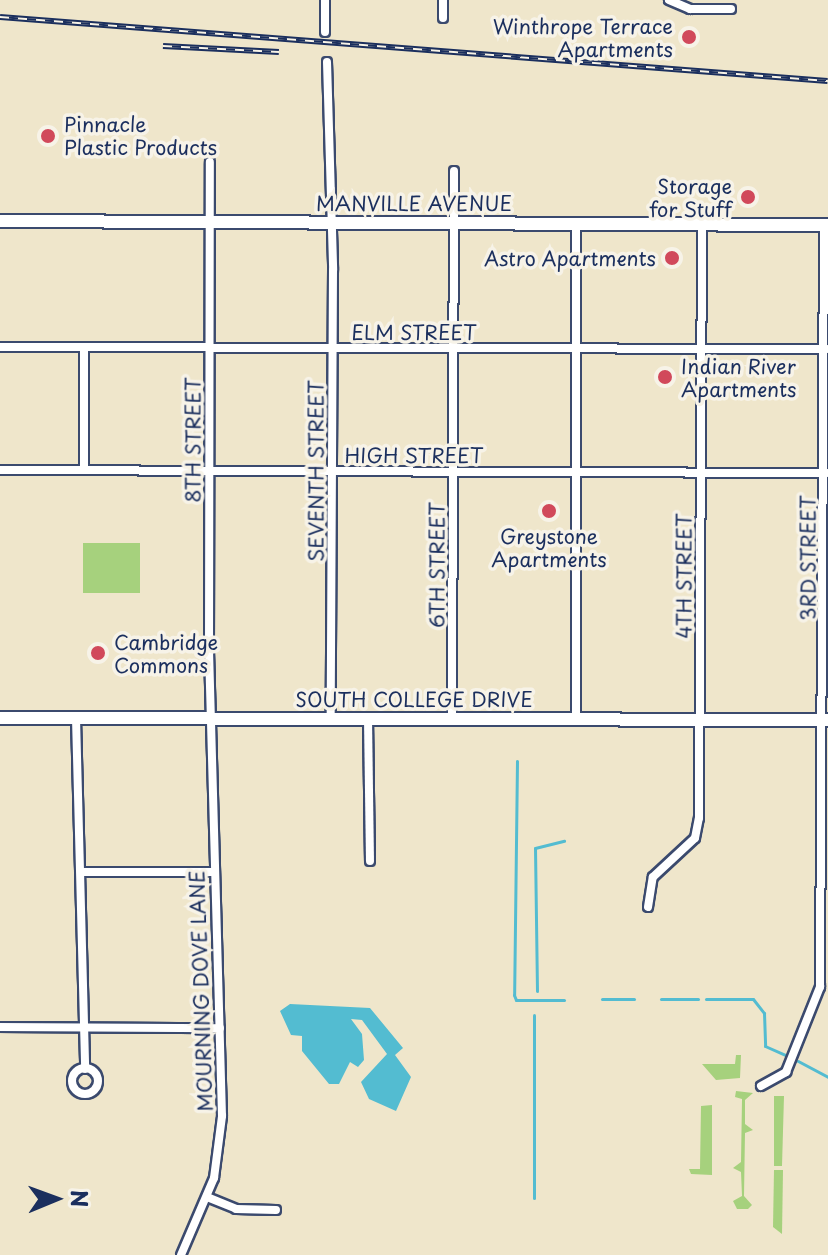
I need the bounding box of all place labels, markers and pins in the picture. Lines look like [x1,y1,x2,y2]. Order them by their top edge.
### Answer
place label: Winthrope Terrace Apartments [494,14,673,61]
marker: Winthrope Terrace Apartments [680,28,698,46]
place label: Pinnacle Plastic Products [64,112,216,159]
marker: Pinnacle Plastic Products [39,127,57,145]
place label: Storage for Stuff [649,174,732,221]
marker: Storage for Stuff [739,188,757,206]
place label: Astro Apartments [481,246,656,270]
marker: Astro Apartments [663,249,681,267]
place label: Indian River Apartments [681,354,797,401]
marker: Indian River Apartments [656,368,674,386]
marker: Greystone Apartments [540,502,558,520]
place label: Greystone Apartments [491,524,607,571]
place label: Cambridge Commons [114,630,218,677]
marker: Cambridge Commons [89,644,107,662]

